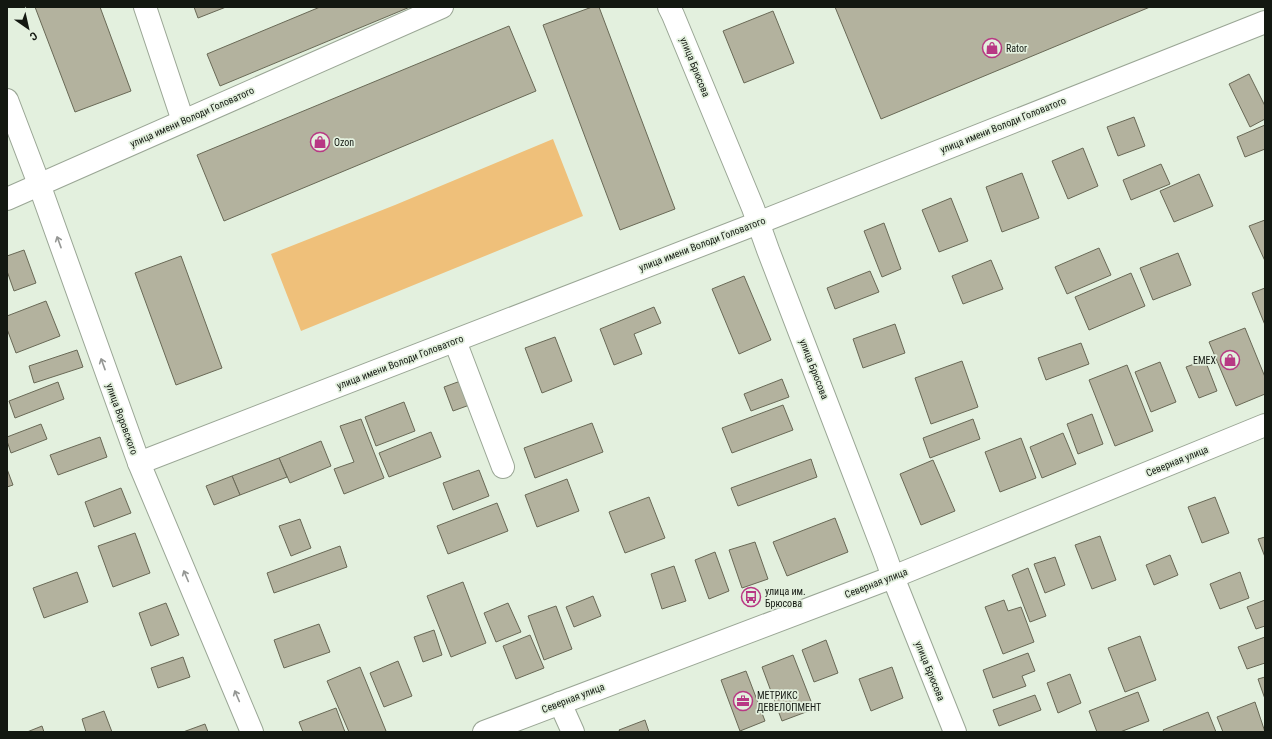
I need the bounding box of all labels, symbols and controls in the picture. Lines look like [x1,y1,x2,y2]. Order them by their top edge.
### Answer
north arrow [8,8,48,48]
text: С [27,29,40,43]
street label: улица Брюсова [678,36,712,99]
shop icon: Rator [981,37,1003,59]
place label: Rator [1006,43,1027,54]
street label: улица имени Володи Головатого [128,85,256,149]
street label: улица имени Володи Головатого [939,95,1067,155]
shop icon: Ozon [309,131,331,153]
place label: Ozon [334,137,354,148]
street label: улица имени Володи Головатого [637,215,767,273]
one-way arrow [54,236,62,248]
street label: улица имени Володи Головатого [335,333,465,391]
street label: улица Брюсова [797,337,831,401]
shop icon: EMEX [1219,349,1241,371]
place label: EMEX [1193,355,1216,366]
one-way arrow [98,359,106,371]
street label: улица Воровского [104,382,140,456]
street label: Северная улица [1144,443,1210,478]
street label: Северная улица [843,566,909,600]
one-way arrow [182,571,189,583]
bus stop icon: улица им. Брюсова [740,586,762,608]
place label: улица им. Брюсова [765,586,806,609]
street label: улица Брюсова [913,640,947,703]
street label: Северная улица [540,681,606,715]
office icon: МЕТРИКС ДЕВЕЛОПМЕНТ [732,690,754,712]
place label: МЕТРИКС ДЕВЕЛОПМЕНТ [757,690,821,713]
one-way arrow [232,691,240,703]

